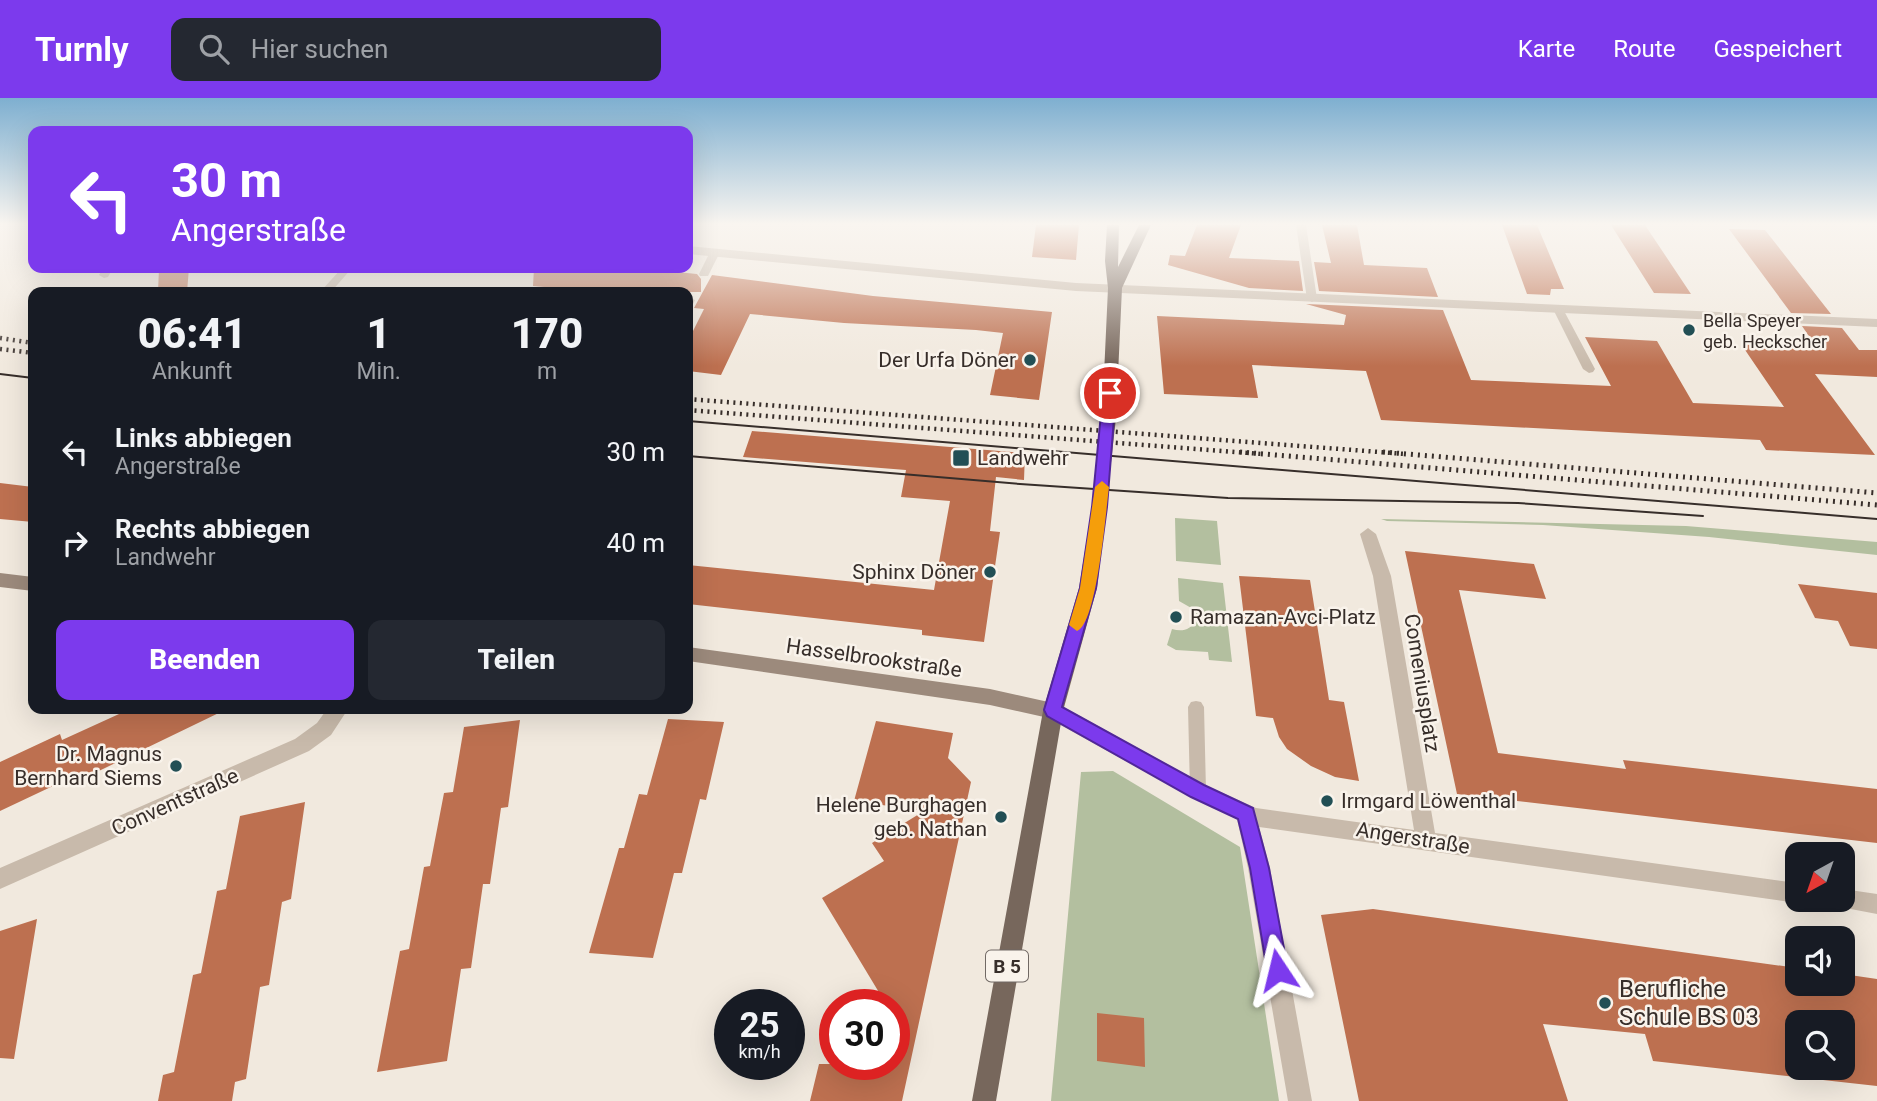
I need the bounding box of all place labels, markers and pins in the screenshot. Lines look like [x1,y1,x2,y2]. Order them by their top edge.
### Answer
place label: Bella Speyer geb. Heckscher [1703,310,1827,352]
marker: Bella Speyer geb. Heckscher [1681,322,1697,338]
place label: Der Urfa Döner [878,348,1016,372]
marker: Der Urfa Döner [1022,352,1038,368]
pin [1080,363,1140,423]
place label: Landwehr [977,446,1069,470]
marker: Landwehr [951,448,971,468]
place label: Sphinx Döner [852,560,976,584]
marker: Sphinx Döner [982,564,998,580]
place label: Ramazan-Avci-Platz [1190,605,1376,629]
marker: Ramazan-Avci-Platz [1168,609,1184,625]
place label: Dr. Magnus Bernhard Siems [14,742,162,790]
marker: Dr. Magnus Bernhard Siems [168,758,184,774]
place label: Irmgard Löwenthal [1341,789,1516,813]
place label: Helene Burghagen geb. Nathan [816,793,987,841]
marker: Irmgard Löwenthal [1319,793,1335,809]
marker: Helene Burghagen geb. Nathan [993,809,1009,825]
place label: Berufliche Schule BS 03 [1619,975,1759,1031]
marker: Berufliche Schule BS 03 [1597,995,1613,1011]

